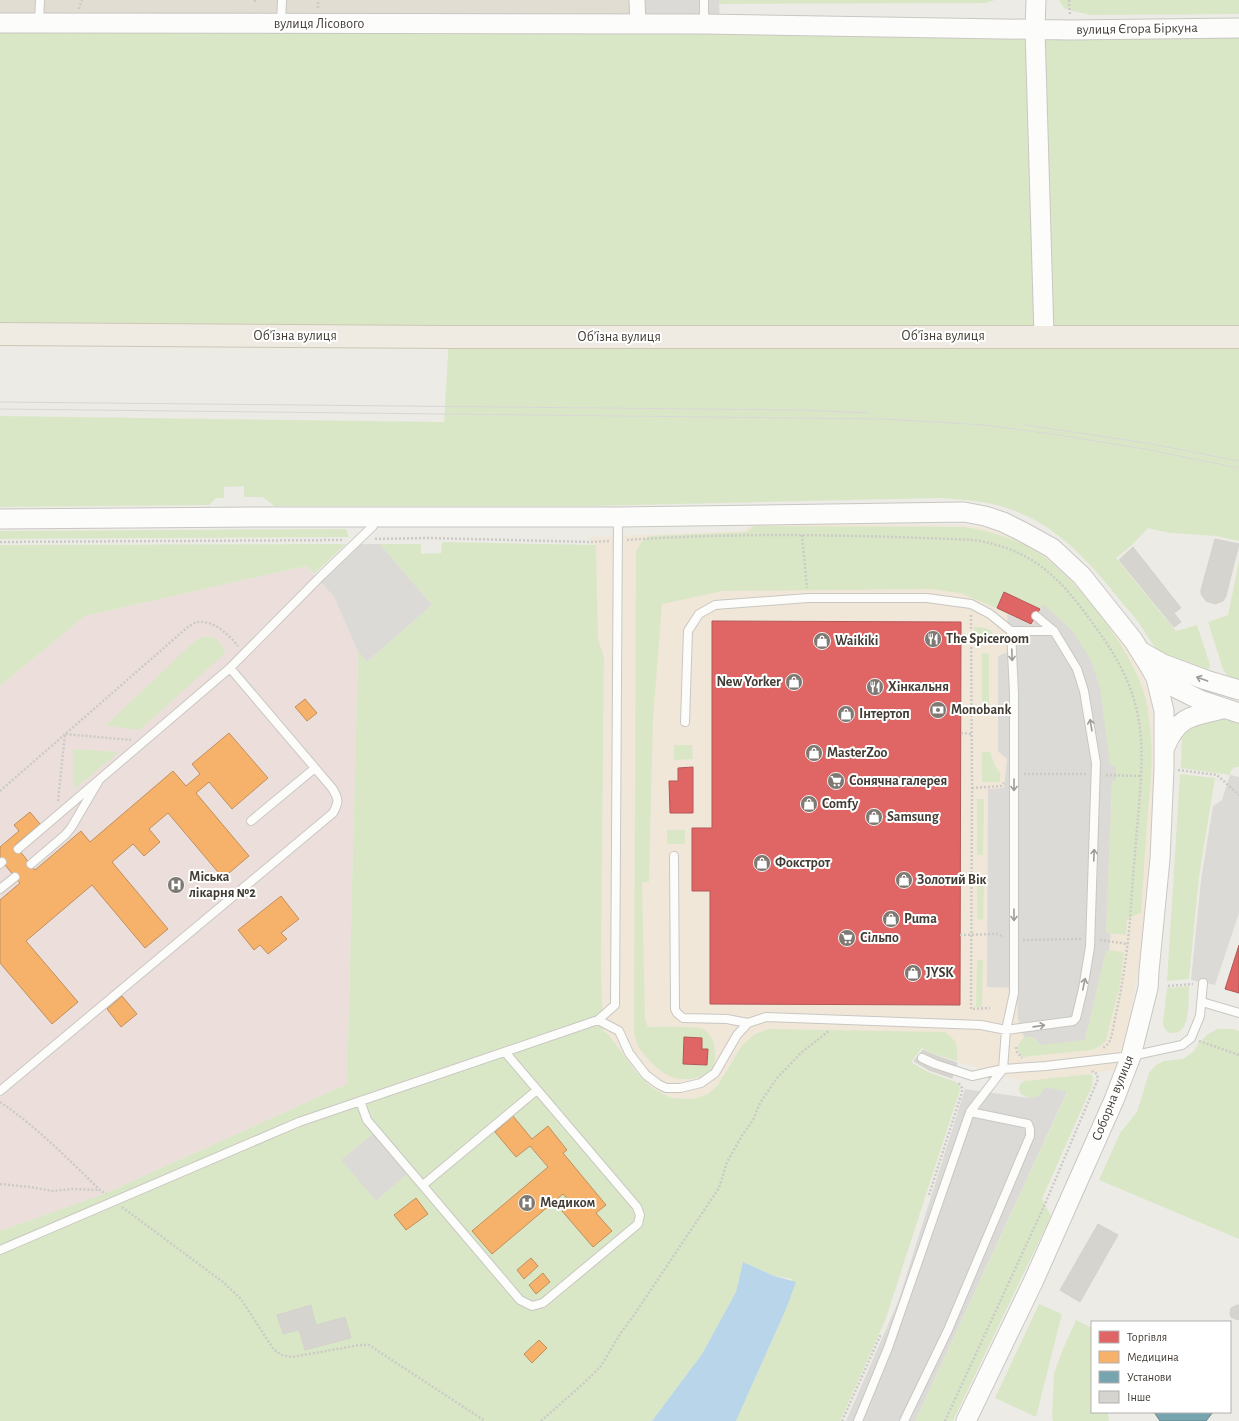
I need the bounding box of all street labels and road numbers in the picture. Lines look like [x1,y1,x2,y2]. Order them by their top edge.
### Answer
street label: вулиця Лісового [274,17,364,31]
street label: вулиця Єгора Біркуна [1076,21,1199,37]
street label: Обʼїзна вулиця [253,329,337,343]
street label: Обʼїзна вулиця [901,329,985,343]
street label: Обʼїзна вулиця [577,330,661,344]
street label: Соборна вулиця [1089,1053,1137,1143]

